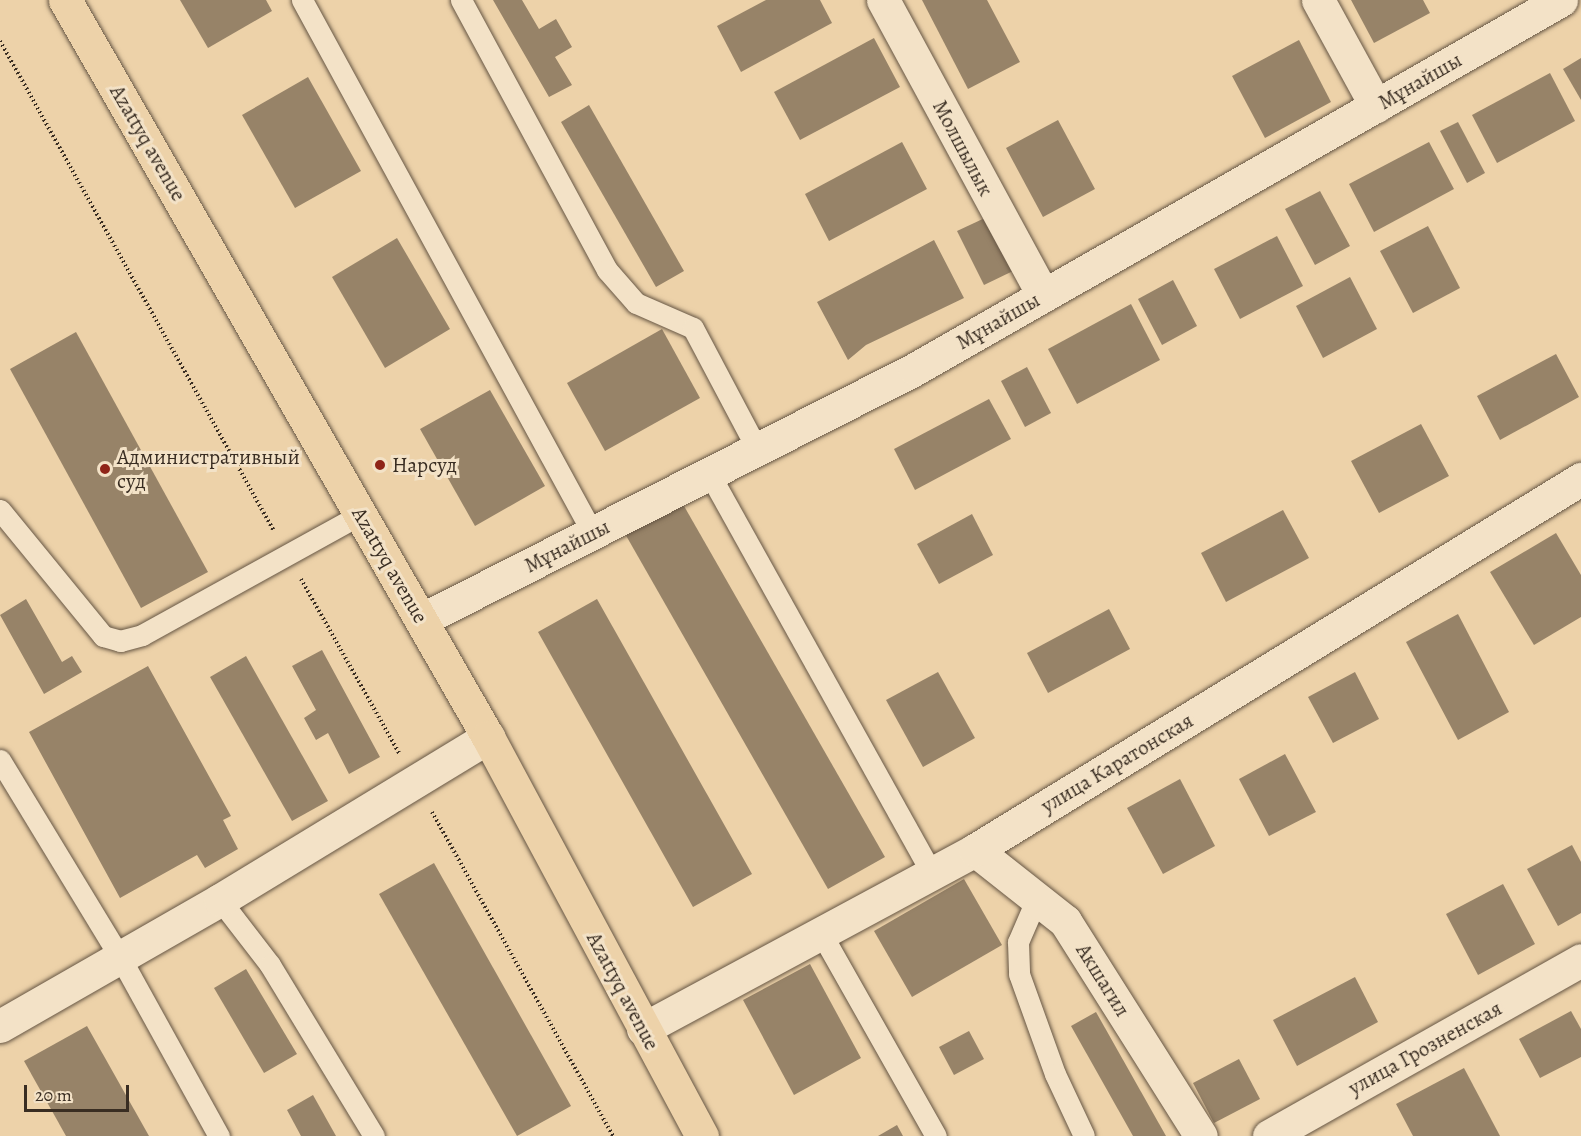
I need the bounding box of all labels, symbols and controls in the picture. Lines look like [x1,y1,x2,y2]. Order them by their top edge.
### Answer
street label: Мұнайшы [1374,47,1466,115]
street label: Azattyq avenue [105,81,191,205]
street label: Молшылык [927,96,999,200]
street label: Мұнайшы [952,287,1044,355]
place label: Административный суд [117,444,300,494]
place label: Нарсуд [392,452,457,478]
marker: Нарсуд [373,458,387,472]
marker: Административный суд [98,462,112,476]
street label: Azattyq avenue [347,503,433,627]
street label: Мұнайшы [520,514,614,578]
street label: улица Каратонская [1036,708,1198,818]
street label: Azattyq avenue [581,928,665,1054]
street label: Акшагил [1071,939,1135,1021]
street label: улица Грозненская [1344,995,1506,1101]
scale bar [27,1073,132,1111]
text: 20 m [35,1083,72,1107]

